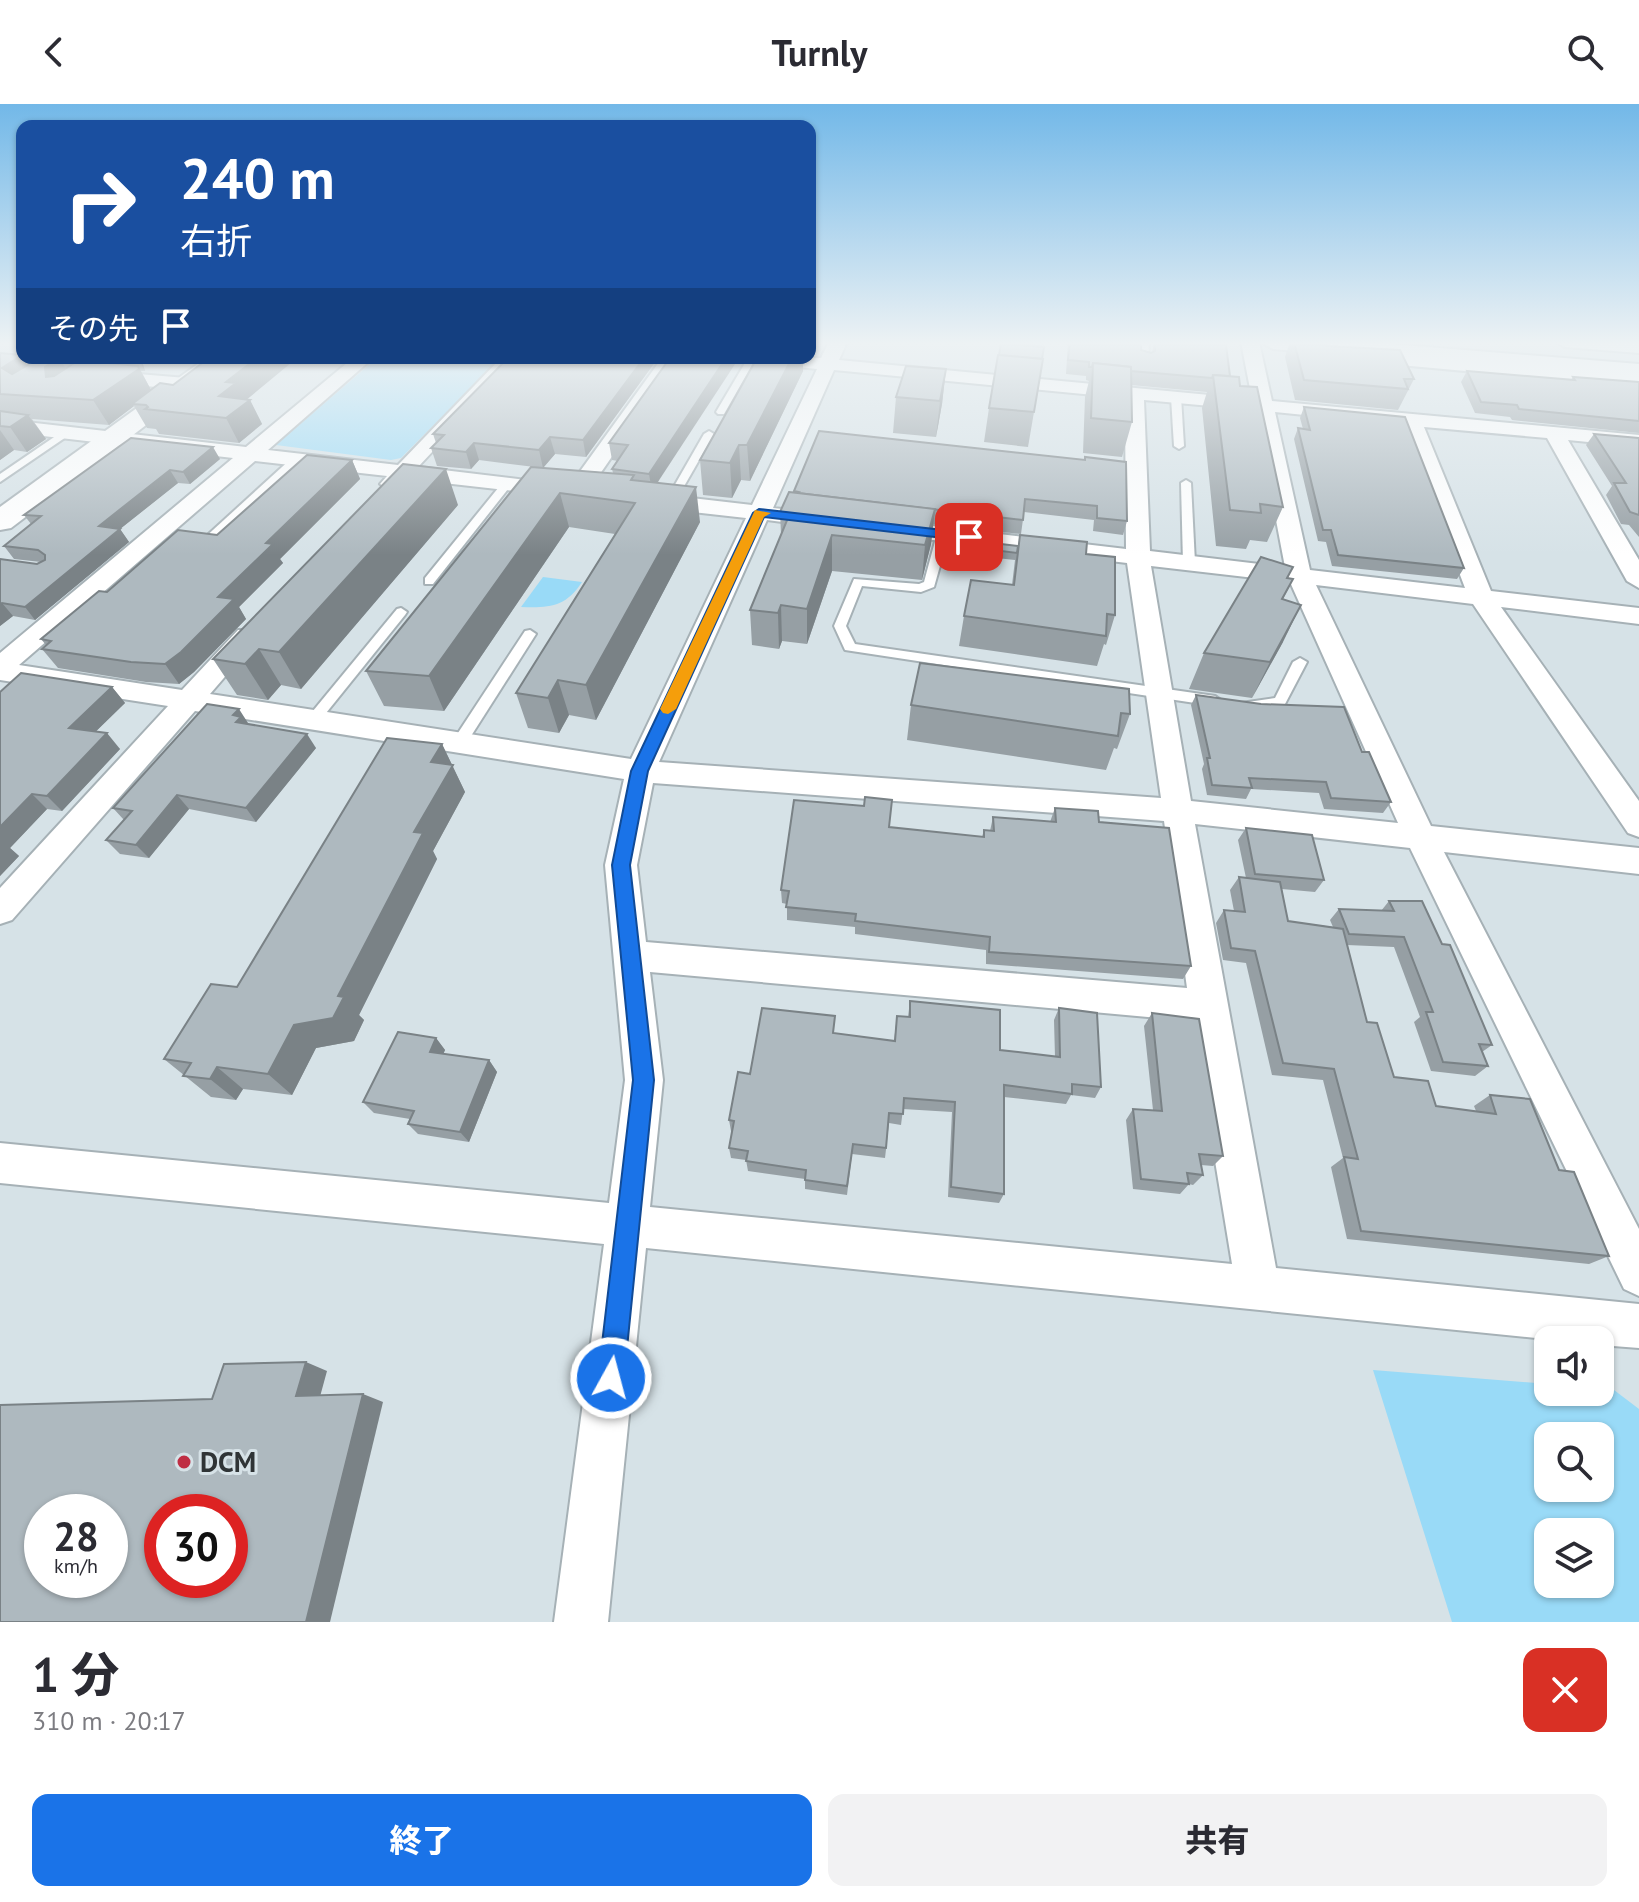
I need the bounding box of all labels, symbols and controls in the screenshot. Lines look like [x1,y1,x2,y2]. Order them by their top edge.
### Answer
text: Turnly [771,29,868,76]
icon: back [32,30,76,74]
icon: search [1563,30,1607,74]
text: 240 m [180,142,335,214]
icon: right [48,152,152,256]
text: 右折 [180,217,252,264]
icon: arrive [154,304,198,348]
text: その先 [48,308,138,347]
pin [935,503,1003,571]
icon: arrive [947,515,991,559]
map controls [1534,1326,1614,1598]
button: sound [1534,1326,1614,1406]
position arrow [569,1336,653,1420]
button: search [1534,1422,1614,1502]
place label: DCM [200,1443,256,1480]
marker: DCM [175,1453,193,1471]
speed limit sign: 30 [144,1494,248,1598]
text: 28 [53,1510,99,1562]
button: layers [1534,1518,1614,1598]
text: km/h [54,1553,98,1579]
text: 1 分 [32,1643,119,1705]
button: close [1523,1648,1607,1732]
text: 310 m · 20:17 [32,1704,186,1737]
button: 終了 [32,1794,812,1886]
button: 共有 [828,1794,1607,1886]

